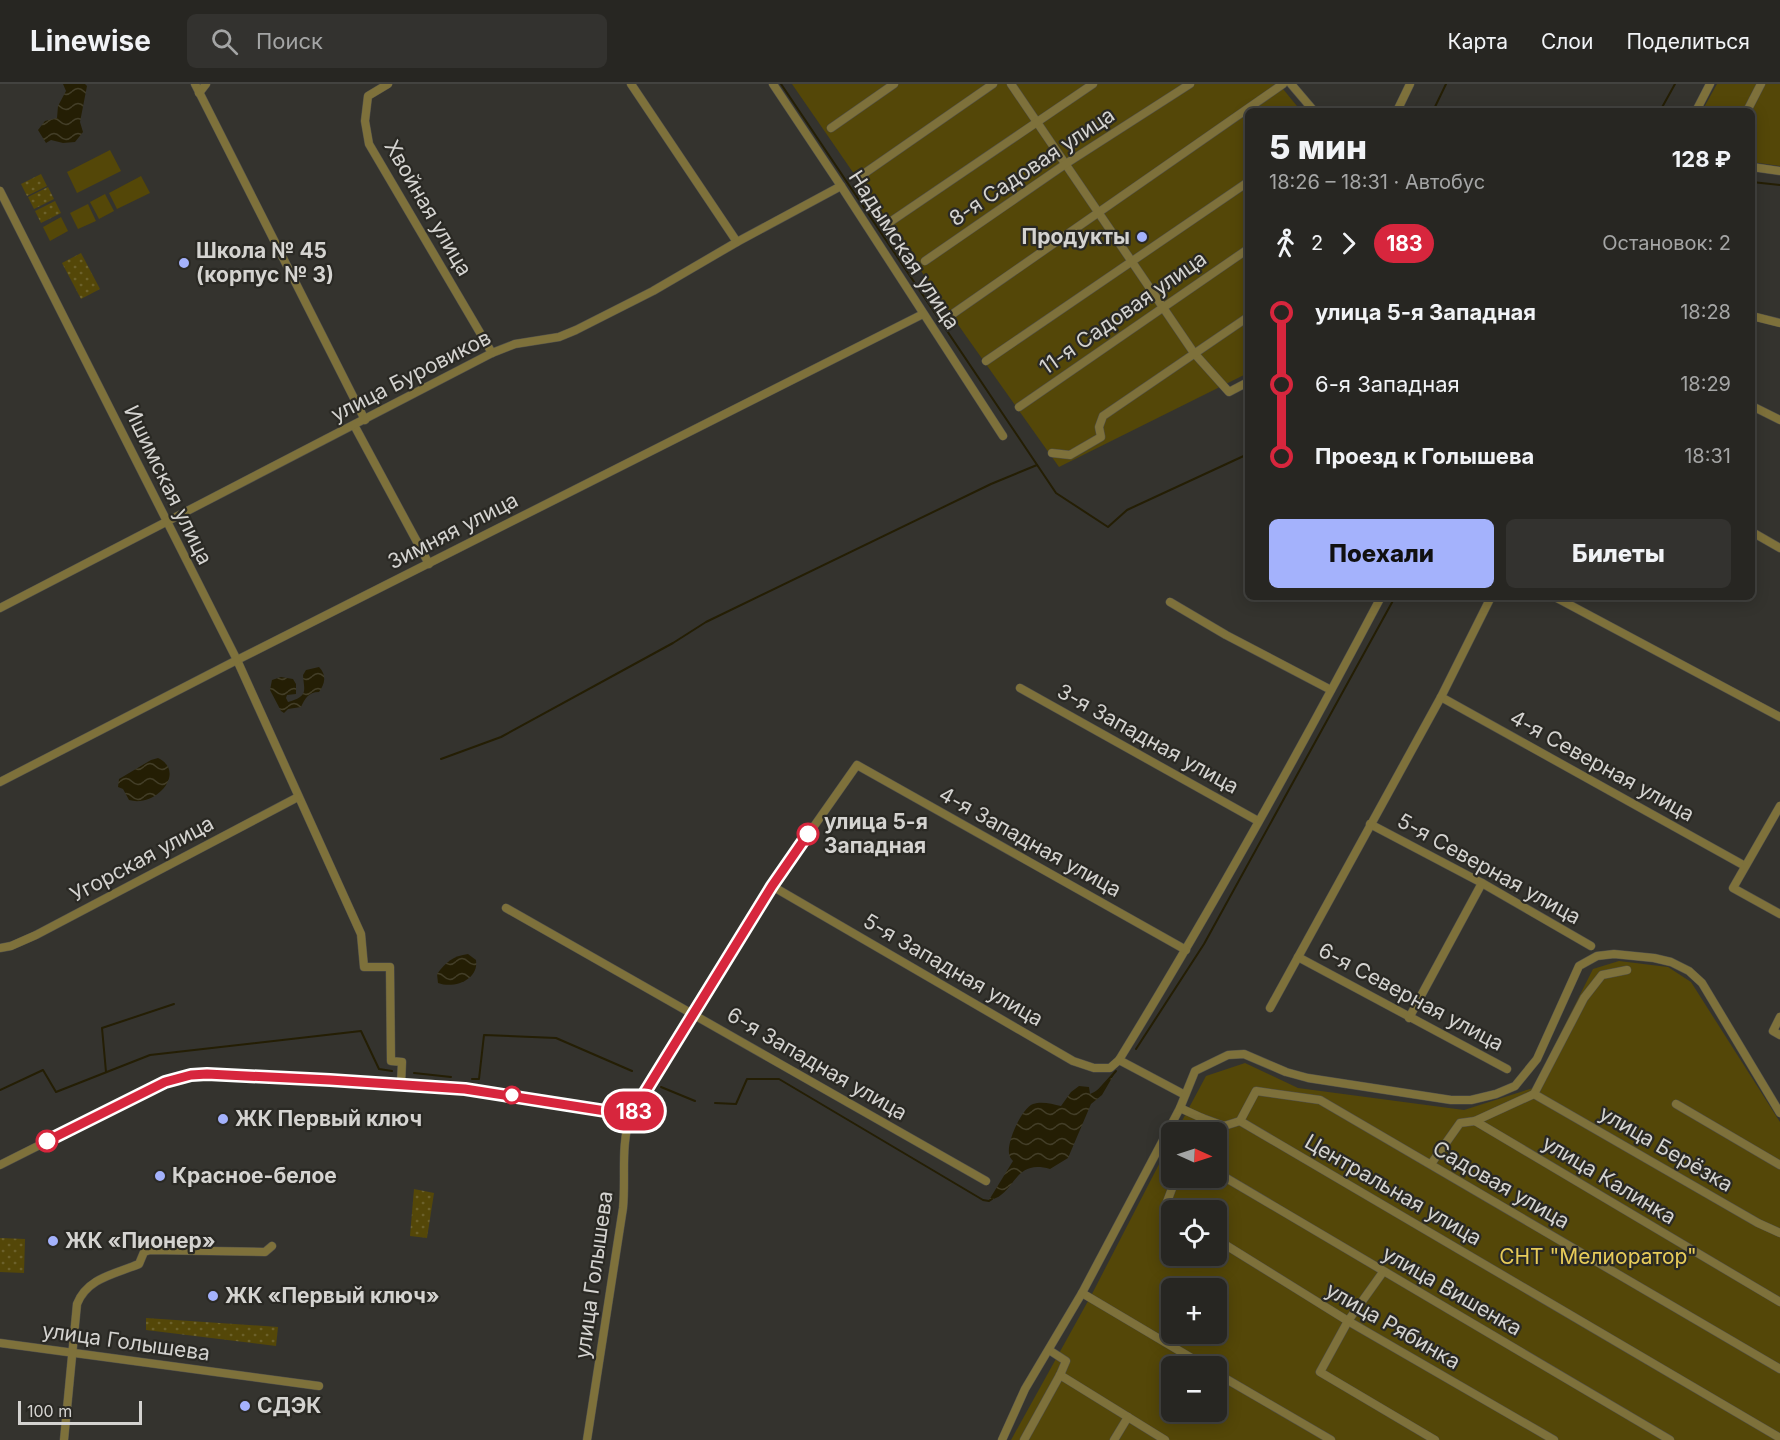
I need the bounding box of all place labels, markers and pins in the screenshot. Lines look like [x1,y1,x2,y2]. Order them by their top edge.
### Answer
place label: Продукты [1021,224,1130,249]
marker: Продукты [1135,230,1149,244]
place label: Школа № 45 (корпус № 3) [196,238,334,287]
marker: Школа № 45 (корпус № 3) [177,256,191,270]
place label: улица 5-я Западная [824,809,928,858]
marker: улица 5-я Западная [797,823,819,845]
unlabelled marker [503,1086,521,1104]
place label: ЖК Первый ключ [235,1106,422,1131]
marker: ЖК Первый ключ [216,1112,230,1126]
unlabelled marker [36,1130,58,1152]
place label: Красное-белое [172,1163,337,1188]
marker: Красное-белое [153,1169,167,1183]
place label: ЖК «Пионер» [65,1228,216,1253]
marker: ЖК «Пионер» [46,1234,60,1248]
place label: ЖК «Первый ключ» [225,1283,440,1308]
marker: ЖК «Первый ключ» [206,1289,220,1303]
place label: СДЭК [257,1393,321,1418]
marker: СДЭК [238,1399,252,1413]

